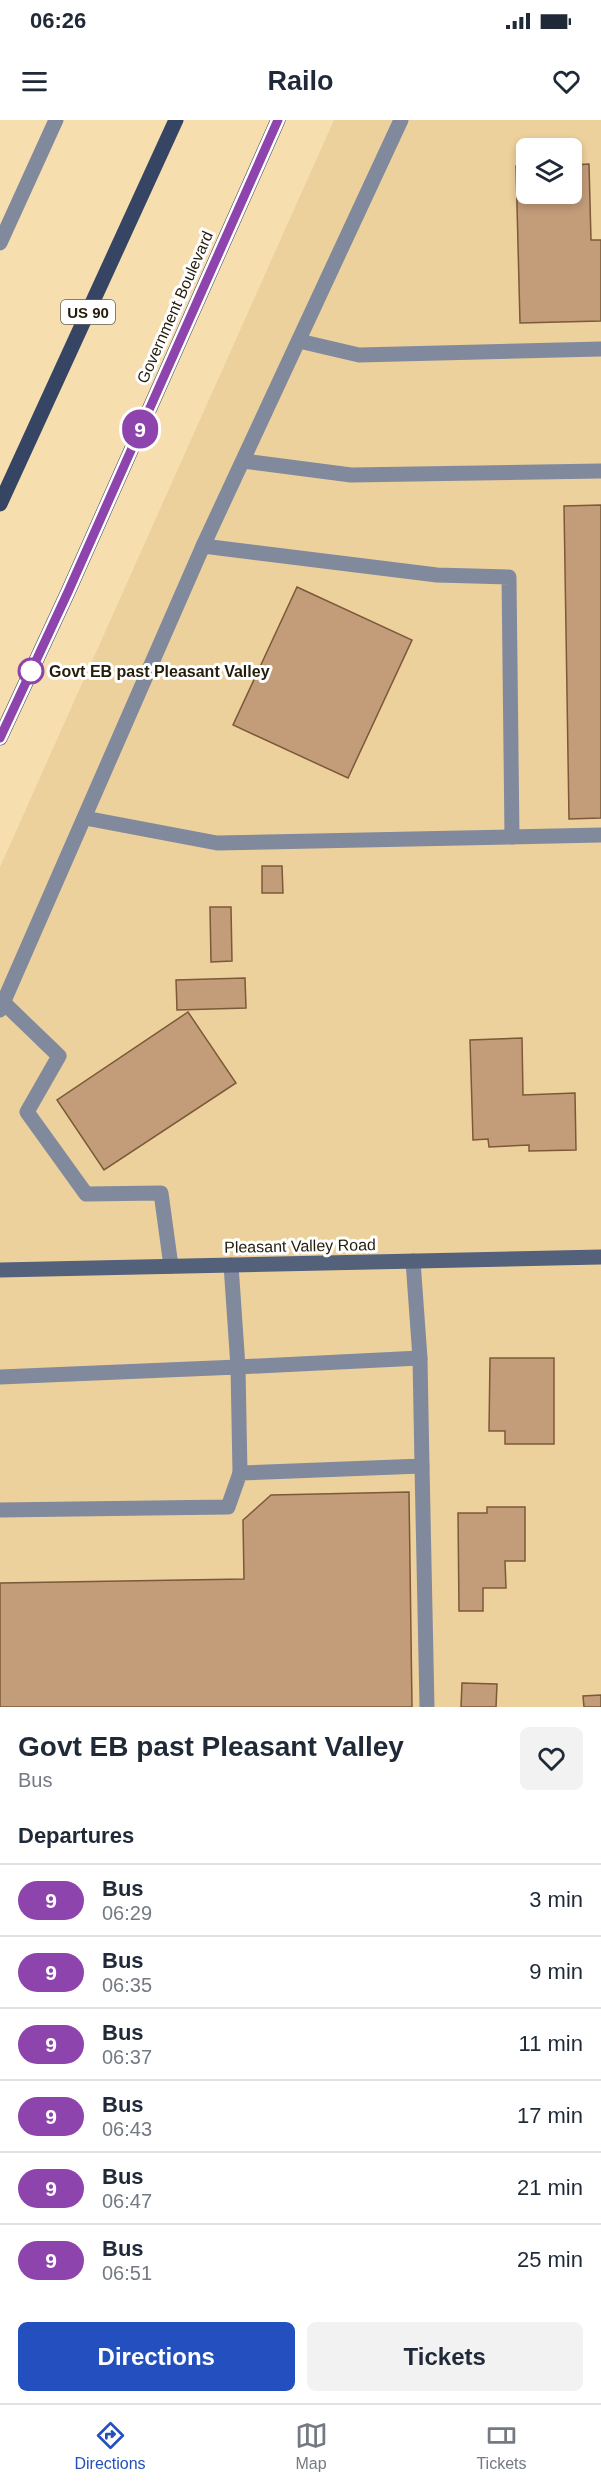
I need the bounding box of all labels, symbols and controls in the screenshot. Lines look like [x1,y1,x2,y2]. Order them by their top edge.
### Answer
text: 06:26 [30,8,86,33]
icon: menu [18,65,51,98]
icon: heart [550,65,583,98]
text: Railo [267,66,334,96]
map controls [516,138,582,204]
button: layers [516,138,582,204]
street label: Government Boulevard [134,228,216,386]
road number: US 90 [61,300,115,324]
line badge: 9 [120,410,160,448]
text: 9 [134,418,146,441]
marker: Govt EB past Pleasant Valley [18,658,44,684]
place label: Govt EB past Pleasant Valley [49,663,270,680]
street label: Pleasant Valley Road [224,1236,376,1256]
button: heart [520,1727,583,1790]
text: Govt EB past Pleasant Valley [18,1731,404,1762]
text: Bus [18,1769,52,1791]
text: Departures [18,1823,134,1848]
text: Bus [102,1876,144,1901]
text: 3 min [529,1887,583,1912]
text: 9 [45,1889,57,1912]
text: 06:29 [102,1902,152,1924]
text: Bus [102,1948,144,1973]
text: 9 min [529,1959,583,1984]
text: 9 [45,1961,57,1984]
text: 06:35 [102,1974,152,1996]
text: Bus [102,2020,144,2045]
text: 11 min [519,2031,583,2056]
text: 9 [45,2033,57,2056]
text: 06:37 [102,2046,152,2068]
text: Bus [102,2092,144,2117]
text: 17 min [517,2103,583,2128]
text: 9 [45,2105,57,2128]
text: 06:43 [102,2118,152,2140]
text: Bus [102,2164,144,2189]
text: 21 min [517,2175,583,2200]
text: 9 [45,2177,57,2200]
text: 06:47 [102,2190,152,2212]
text: Bus [102,2236,144,2261]
text: 25 min [517,2247,583,2272]
text: 9 [45,2249,57,2272]
text: 06:51 [102,2262,152,2284]
button: Directions [18,2322,295,2391]
button: Tickets [307,2322,583,2391]
tab: Directions [74,2419,146,2473]
tab: Map [295,2419,328,2473]
tab: Tickets [476,2419,527,2473]

